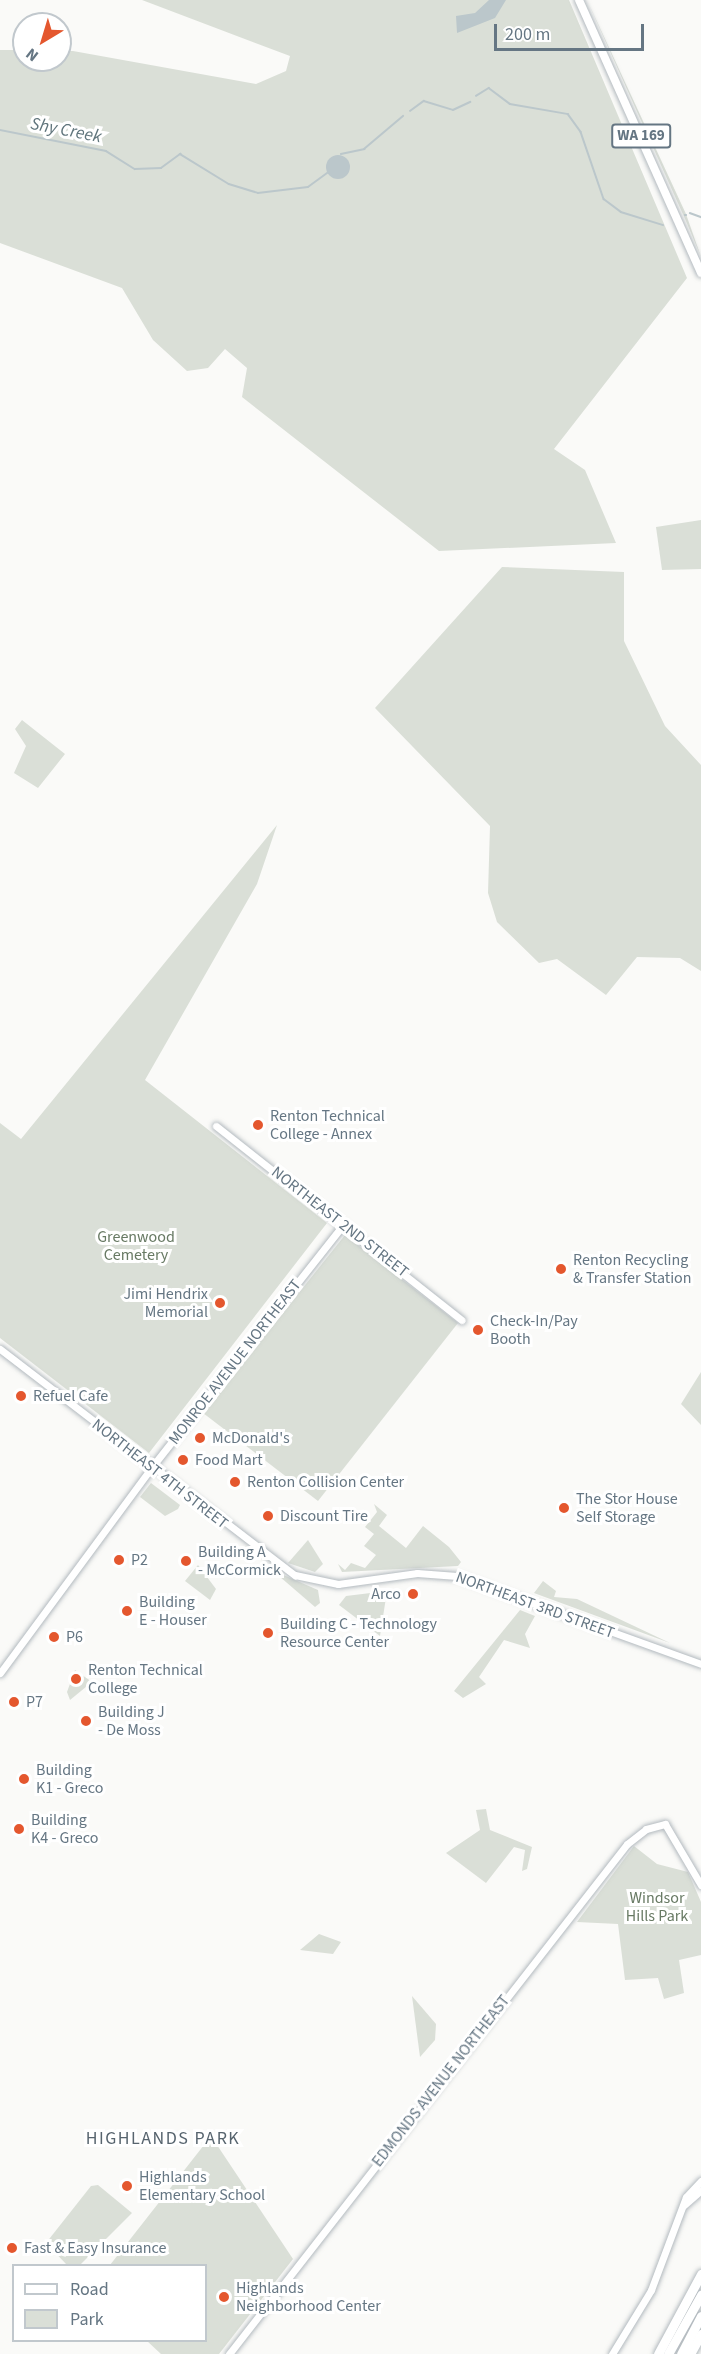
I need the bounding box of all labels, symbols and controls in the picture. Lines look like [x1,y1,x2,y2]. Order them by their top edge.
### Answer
north arrow [12,12,72,72]
scale bar [497,12,647,50]
text: 200 m [505,22,550,47]
text: N [21,43,43,67]
water label: Shy Creek [29,114,103,148]
road number: WA 169 [611,124,671,148]
place label: Renton Technical College - Annex [270,1106,385,1144]
marker: Renton Technical College - Annex [251,1118,265,1132]
street label: NORTHEAST 2ND STREET [268,1163,412,1281]
park label: Greenwood Cemetery [97,1227,175,1265]
place label: Renton Recycling & Transfer Station [573,1250,692,1288]
marker: Renton Recycling & Transfer Station [554,1262,568,1276]
street label: MONROE AVENUE NORTHEAST [165,1276,305,1448]
place label: Jimi Hendrix Memorial [123,1284,208,1322]
marker: Jimi Hendrix Memorial [213,1296,227,1310]
place label: Check-In/Pay Booth [490,1311,578,1349]
marker: Check-In/Pay Booth [471,1323,485,1337]
place label: Refuel Cafe [33,1386,108,1406]
marker: Refuel Cafe [14,1389,28,1403]
street label: NORTHEAST 4TH STREET [88,1415,232,1533]
place label: McDonald's [212,1428,290,1448]
marker: McDonald's [193,1431,207,1445]
place label: Food Mart [195,1450,263,1470]
marker: Food Mart [176,1453,190,1467]
place label: Renton Collision Center [247,1472,404,1492]
marker: Renton Collision Center [228,1475,242,1489]
place label: The Stor House Self Storage [576,1489,678,1527]
marker: The Stor House Self Storage [557,1501,571,1515]
place label: Discount Tire [280,1506,368,1526]
marker: Discount Tire [261,1509,275,1523]
place label: Building A - McCormick [198,1542,281,1580]
place label: P2 [131,1550,148,1570]
marker: P2 [112,1553,126,1567]
marker: Building A - McCormick [179,1554,193,1568]
street label: NORTHEAST 3RD STREET [453,1567,617,1643]
place label: Arco [371,1584,401,1604]
marker: Arco [406,1587,420,1601]
place label: Building E - Houser [139,1592,207,1630]
marker: Building E - Houser [120,1604,134,1618]
place label: Building C - Technology Resource Center [280,1614,437,1652]
marker: Building C - Technology Resource Center [261,1626,275,1640]
place label: P6 [66,1627,83,1647]
marker: P6 [47,1630,61,1644]
place label: Renton Technical College [88,1660,203,1698]
marker: Renton Technical College [69,1672,83,1686]
place label: P7 [26,1692,43,1712]
marker: P7 [7,1695,21,1709]
place label: Building J - De Moss [98,1702,165,1740]
marker: Building J - De Moss [79,1714,93,1728]
place label: Building K1 - Greco [36,1760,103,1798]
marker: Building K1 - Greco [17,1772,31,1786]
place label: Building K4 - Greco [31,1810,98,1848]
marker: Building K4 - Greco [12,1822,26,1836]
park label: Windsor Hills Park [626,1888,688,1926]
street label: EDMONDS AVENUE NORTHEAST [368,1991,514,2171]
district label: HIGHLANDS PARK [86,2128,240,2150]
place label: Highlands Elementary School [139,2167,265,2205]
marker: Highlands Elementary School [120,2179,134,2193]
place label: Fast & Easy Insurance [24,2238,166,2258]
marker: Fast & Easy Insurance [5,2241,19,2255]
legend [12,2264,207,2342]
text: Road [70,2277,109,2302]
place label: Highlands Neighborhood Center [236,2278,381,2316]
marker: Highlands Neighborhood Center [217,2290,231,2304]
text: Park [70,2307,104,2332]

